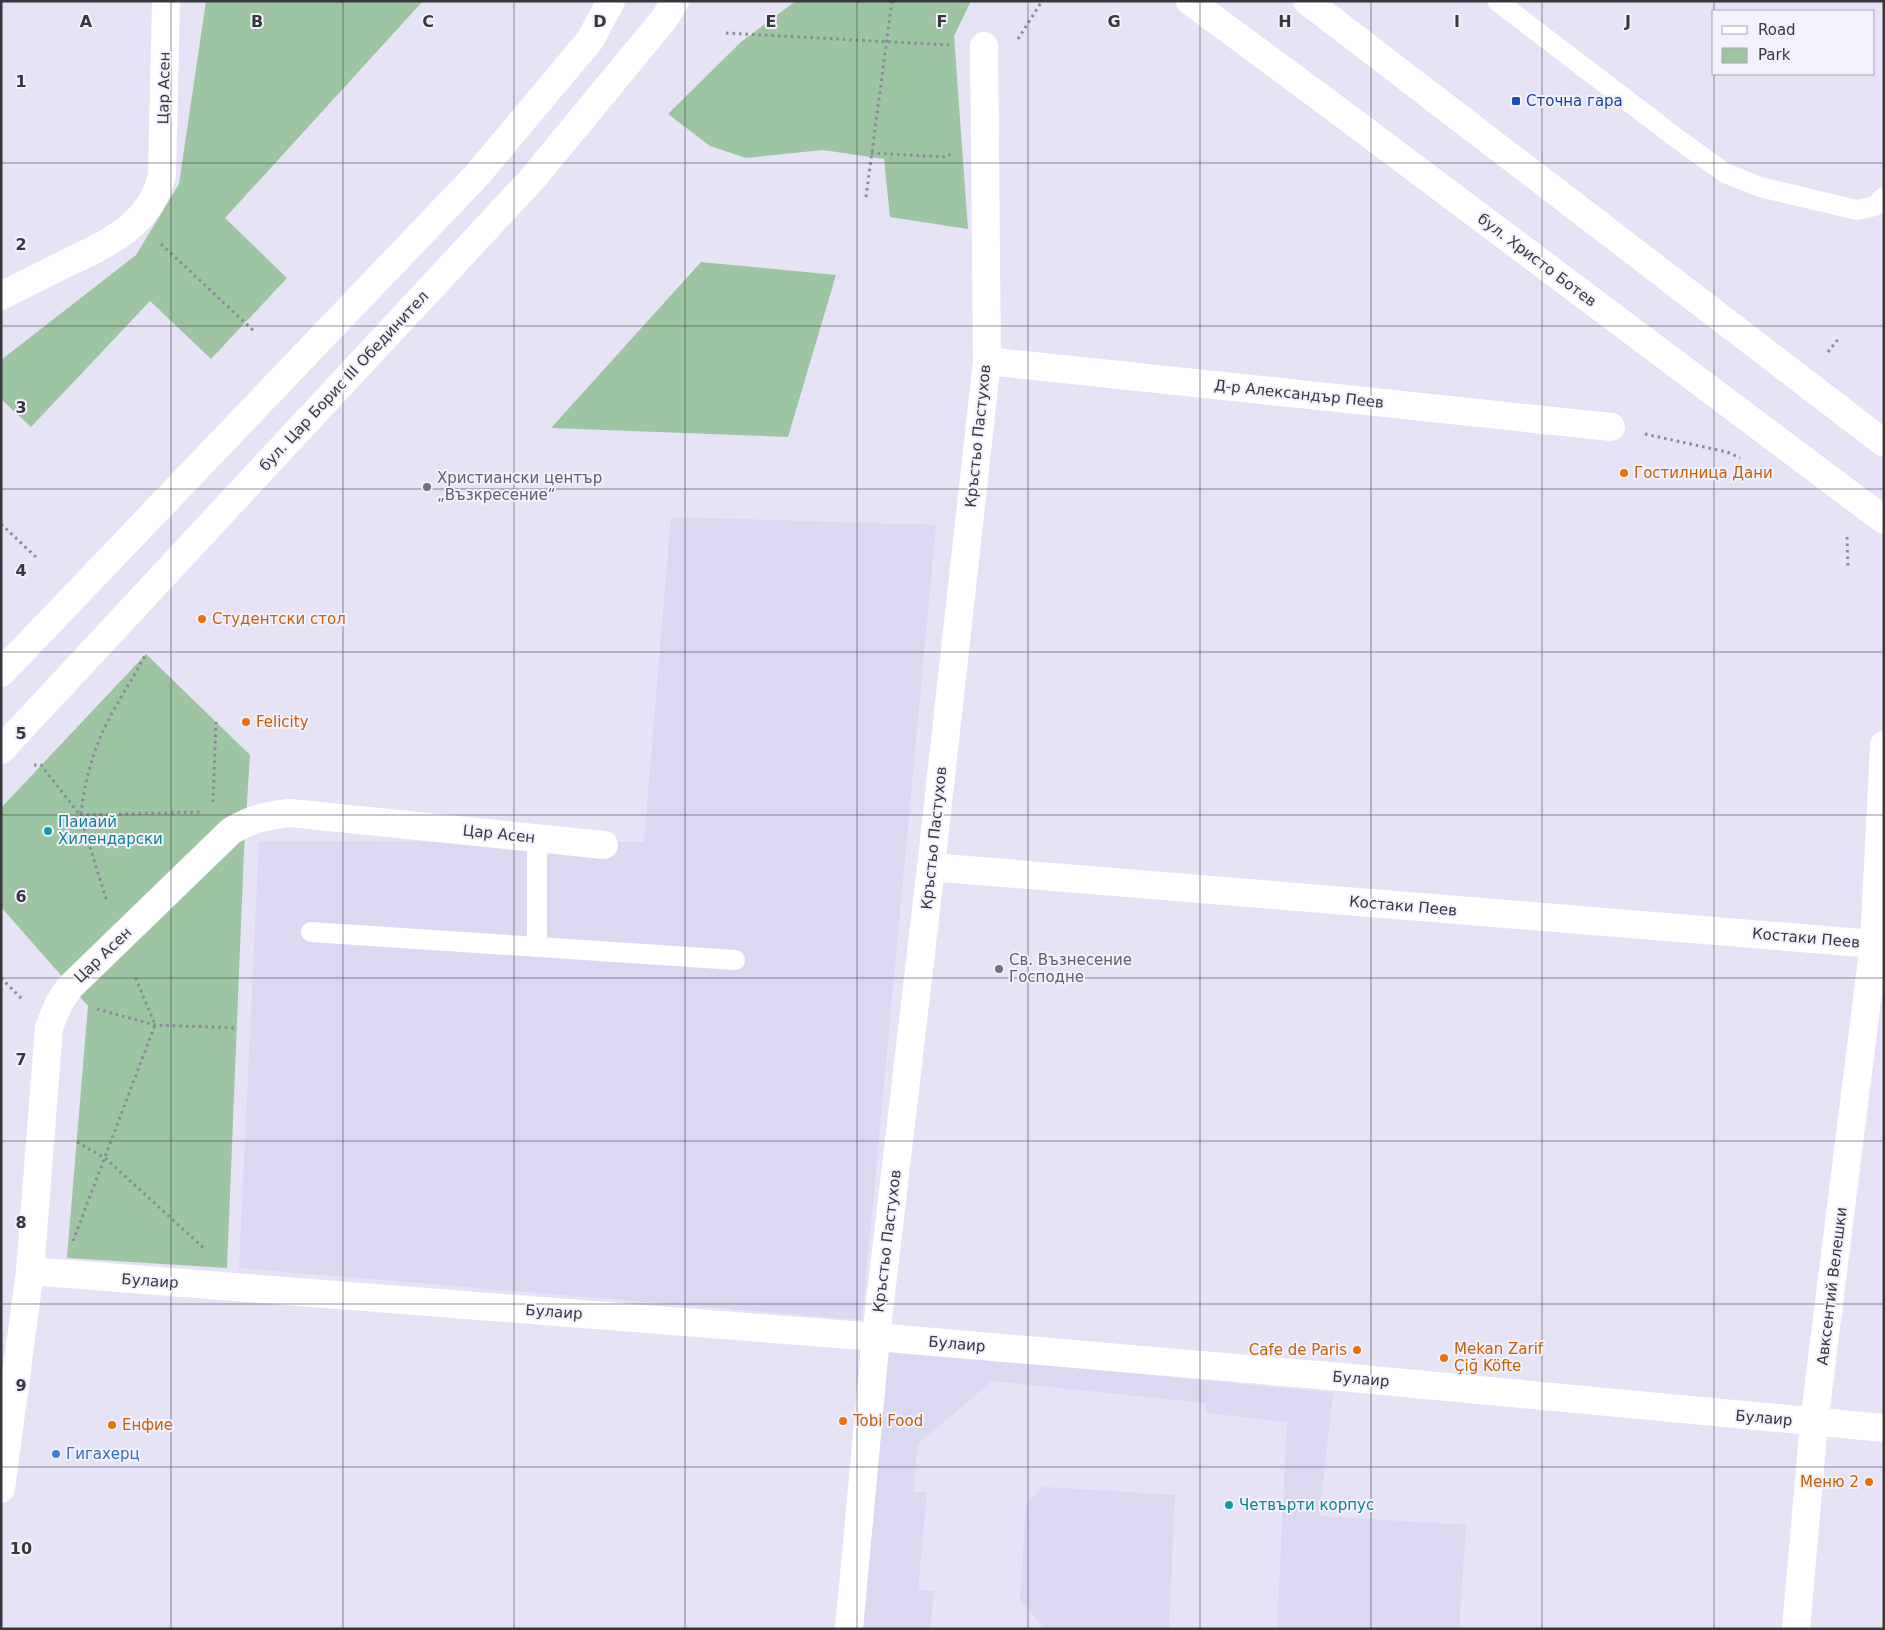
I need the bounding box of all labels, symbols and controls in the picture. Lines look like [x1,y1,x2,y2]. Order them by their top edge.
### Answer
legend [1712,10,1875,75]
text: A [80,12,93,31]
text: B [251,12,263,31]
text: C [422,12,434,31]
text: D [593,12,607,31]
text: E [766,12,776,31]
text: F [937,12,947,31]
text: G [1107,12,1121,31]
text: H [1278,12,1292,31]
text: I [1454,12,1460,31]
text: J [1624,12,1631,31]
text: Road [1758,21,1796,39]
text: Park [1758,46,1791,64]
street label: Цар Асен [154,52,174,124]
text: 1 [15,72,27,91]
place label: Сточна гара [1526,92,1623,110]
marker: Сточна гара [1510,95,1522,107]
street label: бул. Христо Ботев [1474,209,1600,311]
text: 2 [15,235,27,254]
street label: бул. Цар Борис III Обединител [256,287,432,475]
street label: Кръстьо Пастухов [962,364,994,508]
street label: Д-р Александър Пеев [1213,376,1385,412]
text: 3 [15,398,27,417]
place label: Гостилница Дани [1634,464,1773,482]
marker: Гостилница Дани [1618,467,1630,479]
place label: Христиански център „Възкресение“ [437,469,602,504]
marker: Христиански център „Възкресение“ [421,481,433,493]
text: 4 [15,561,27,580]
place label: Студентски стол [212,610,346,628]
marker: Студентски стол [196,613,208,625]
place label: Felicity [256,713,309,731]
marker: Felicity [240,716,252,728]
text: 5 [15,724,27,743]
street label: Кръстьо Пастухов [918,766,950,910]
place label: Паиаий Хилендарски [58,813,163,848]
street label: Цар Асен [462,821,536,847]
marker: Паиаий Хилендарски [42,825,54,837]
text: 6 [15,887,27,906]
street label: Костаки Пеев [1348,892,1458,920]
street label: Цар Асен [71,923,135,987]
street label: Костаки Пеев [1751,924,1861,952]
place label: Св. Възнесение Господне [1009,951,1132,986]
marker: Св. Възнесение Господне [993,963,1005,975]
text: 7 [15,1050,27,1069]
street label: Кръстьо Пастухов [869,1169,905,1313]
street label: Авксентий Велешки [1813,1206,1851,1366]
text: 8 [15,1213,27,1232]
street label: Булаир [121,1270,179,1292]
street label: Булаир [525,1301,583,1323]
street label: Булаир [928,1333,986,1355]
place label: Mekan Zarif Çiğ Köfte [1454,1340,1544,1375]
place label: Cafe de Paris [1249,1341,1347,1359]
marker: Cafe de Paris [1351,1344,1363,1356]
marker: Mekan Zarif Çiğ Köfte [1438,1352,1450,1364]
street label: Булаир [1332,1368,1390,1390]
text: 9 [15,1376,27,1395]
street label: Булаир [1735,1407,1793,1429]
place label: Tobi Food [852,1412,923,1430]
marker: Tobi Food [837,1415,849,1427]
place label: Енфие [122,1416,173,1434]
marker: Енфие [106,1419,118,1431]
place label: Гигахерц [66,1445,140,1463]
marker: Гигахерц [50,1448,62,1460]
place label: Меню 2 [1800,1473,1859,1491]
marker: Меню 2 [1863,1476,1875,1488]
place label: Четвърти корпус [1239,1496,1374,1514]
marker: Четвърти корпус [1223,1499,1235,1511]
text: 10 [10,1539,32,1558]

